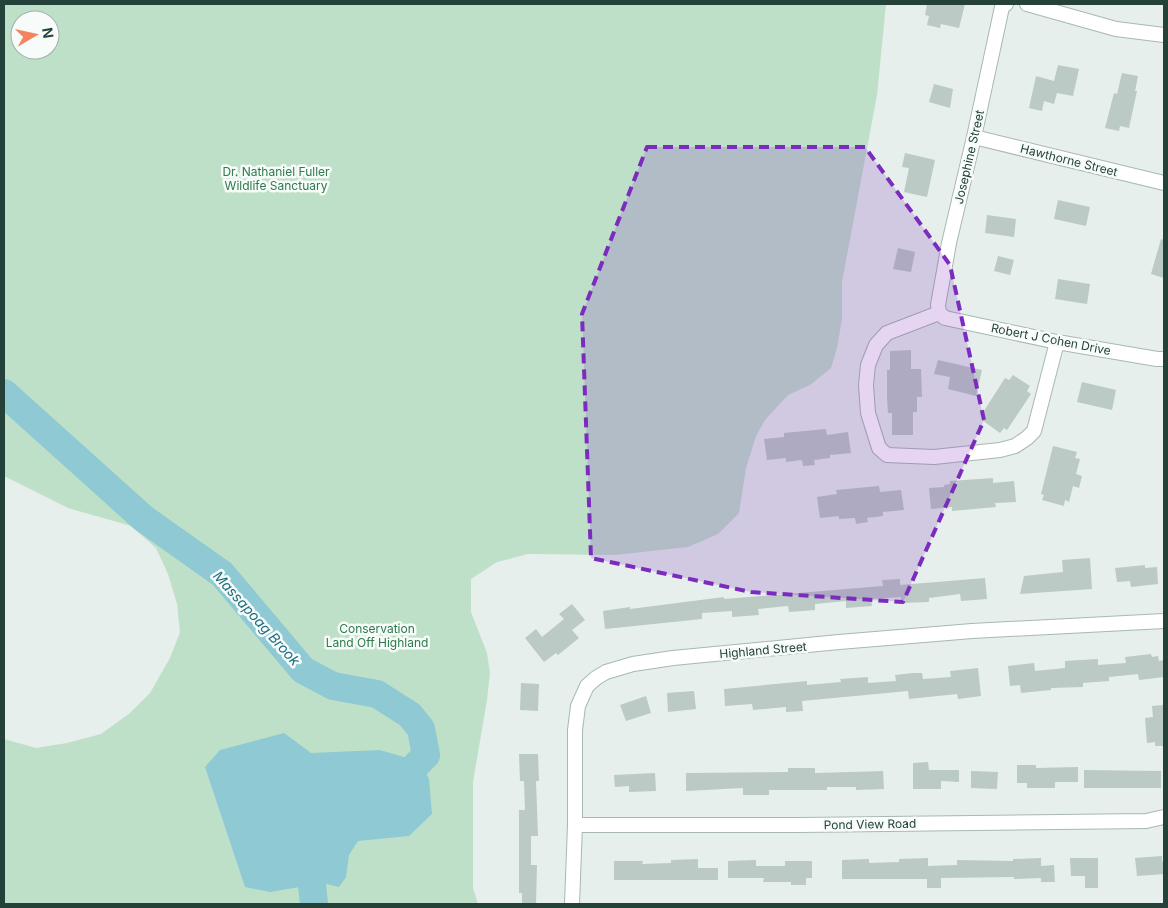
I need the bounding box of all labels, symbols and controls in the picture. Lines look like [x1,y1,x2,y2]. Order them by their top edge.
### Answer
north arrow [10,10,60,60]
text: N [39,26,58,39]
street label: Josephine Street [951,108,987,205]
street label: Hawthorne Street [1019,141,1119,179]
park label: Dr. Nathaniel Fuller Wildlife Sanctuary [222,164,330,193]
street label: Robert J Cohen Drive [990,320,1112,358]
water label: Massapoag Brook [210,567,304,669]
park label: Conservation Land Off Highland [326,621,428,650]
street label: Highland Street [719,639,807,661]
street label: Pond View Road [824,816,916,832]

